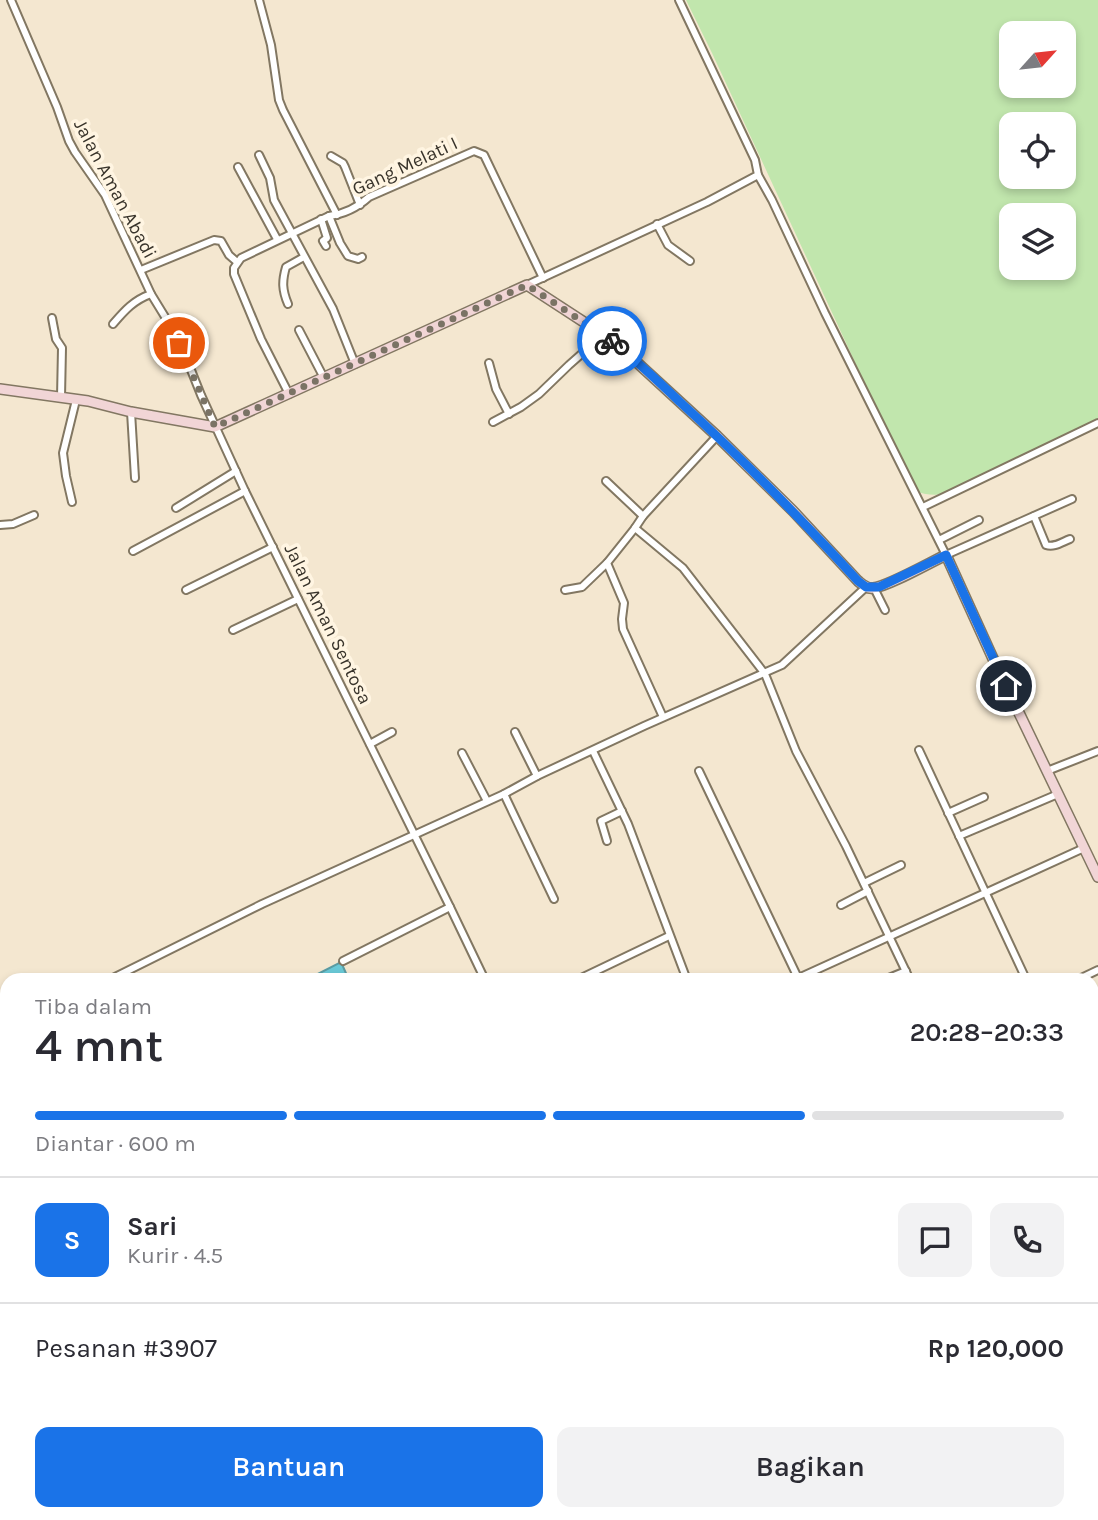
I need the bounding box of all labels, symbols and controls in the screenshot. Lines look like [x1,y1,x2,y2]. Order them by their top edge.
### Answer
north arrow [999,21,1076,98]
map controls [999,21,1076,280]
button: locate [999,112,1076,189]
street label: Jalan Aman Abadi [69,116,161,262]
street label: Gang Melati I [349,132,461,200]
button: layers [999,203,1076,280]
courier [577,306,647,376]
pin [149,313,209,373]
icon: bike [593,322,631,360]
icon: bag [160,324,198,362]
street label: Jalan Aman Sentosa [280,540,376,708]
pin [976,656,1036,716]
icon: home [987,667,1025,705]
text: Tiba dalam [35,993,152,1020]
text: 20:28–20:33 [910,1017,1064,1048]
text: 4 mnt [35,1019,163,1073]
text: Diantar · 600 m [35,1130,196,1157]
button: chat [898,1203,972,1277]
button: phone [990,1203,1064,1277]
text: Sari [127,1211,178,1242]
text: S [64,1225,80,1256]
text: Kurir · 4.5 [127,1242,223,1269]
text: Pesanan #3907 [35,1333,217,1364]
text: Rp 120,000 [927,1333,1064,1364]
button: Bantuan [35,1427,543,1507]
button: Bagikan [557,1427,1064,1507]

